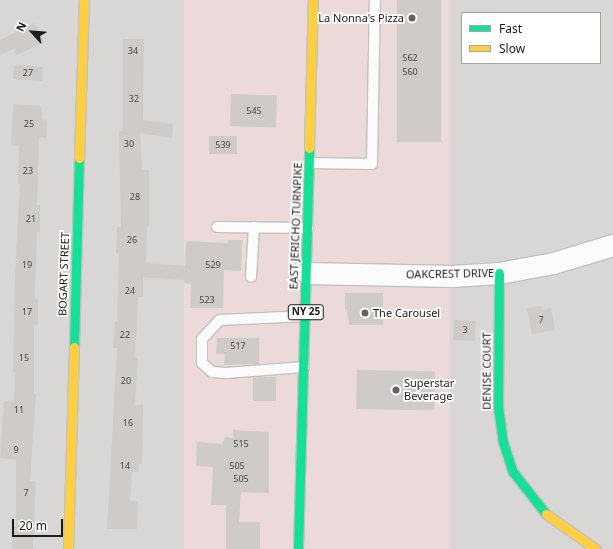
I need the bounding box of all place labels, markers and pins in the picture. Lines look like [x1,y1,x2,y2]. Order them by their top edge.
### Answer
place label: La Nonna's Pizza [318,11,404,25]
marker: La Nonna's Pizza [407,13,417,23]
place label: The Carousel [373,306,440,320]
marker: The Carousel [360,308,370,318]
place label: Superstar Beverage [404,377,454,403]
marker: Superstar Beverage [391,385,401,395]

